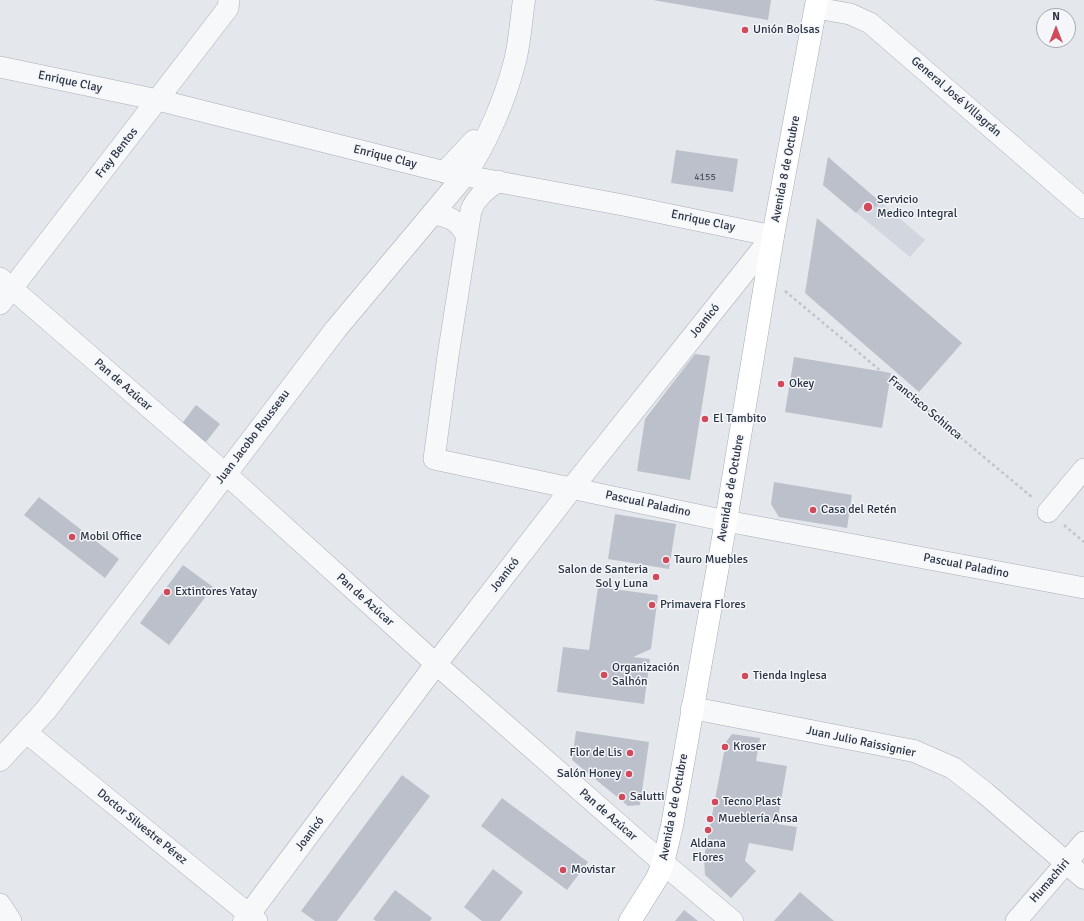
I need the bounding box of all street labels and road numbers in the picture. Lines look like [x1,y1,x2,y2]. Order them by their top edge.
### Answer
street label: General José Villagrán [908,54,1004,140]
street label: Enrique Clay [37,68,103,96]
street label: Avenida 8 de Octubre [769,114,803,224]
street label: Fray Bentos [93,125,141,181]
street label: Enrique Clay [352,142,418,172]
street label: Enrique Clay [670,207,736,235]
street label: Joanicó [687,301,723,341]
street label: Pan de Azúcar [91,356,155,414]
street label: Francisco Schinca [885,373,965,443]
street label: Juan Jacobo Rousseau [213,387,293,487]
street label: Avenida 8 de Octubre [715,433,747,543]
street label: Pascual Paladino [604,488,692,520]
street label: Pascual Paladino [922,551,1010,581]
street label: Joanicó [487,555,523,595]
street label: Pan de Azúcar [333,570,397,630]
street label: Juan Julio Raissignier [805,723,917,761]
street label: Avenida 8 de Octubre [657,752,691,862]
street label: Doctor Silvestre Pérez [94,786,190,868]
street label: Pan de Azúcar [576,786,640,844]
street label: Joanicó [292,814,328,854]
street label: Humachiri [1027,856,1073,906]

